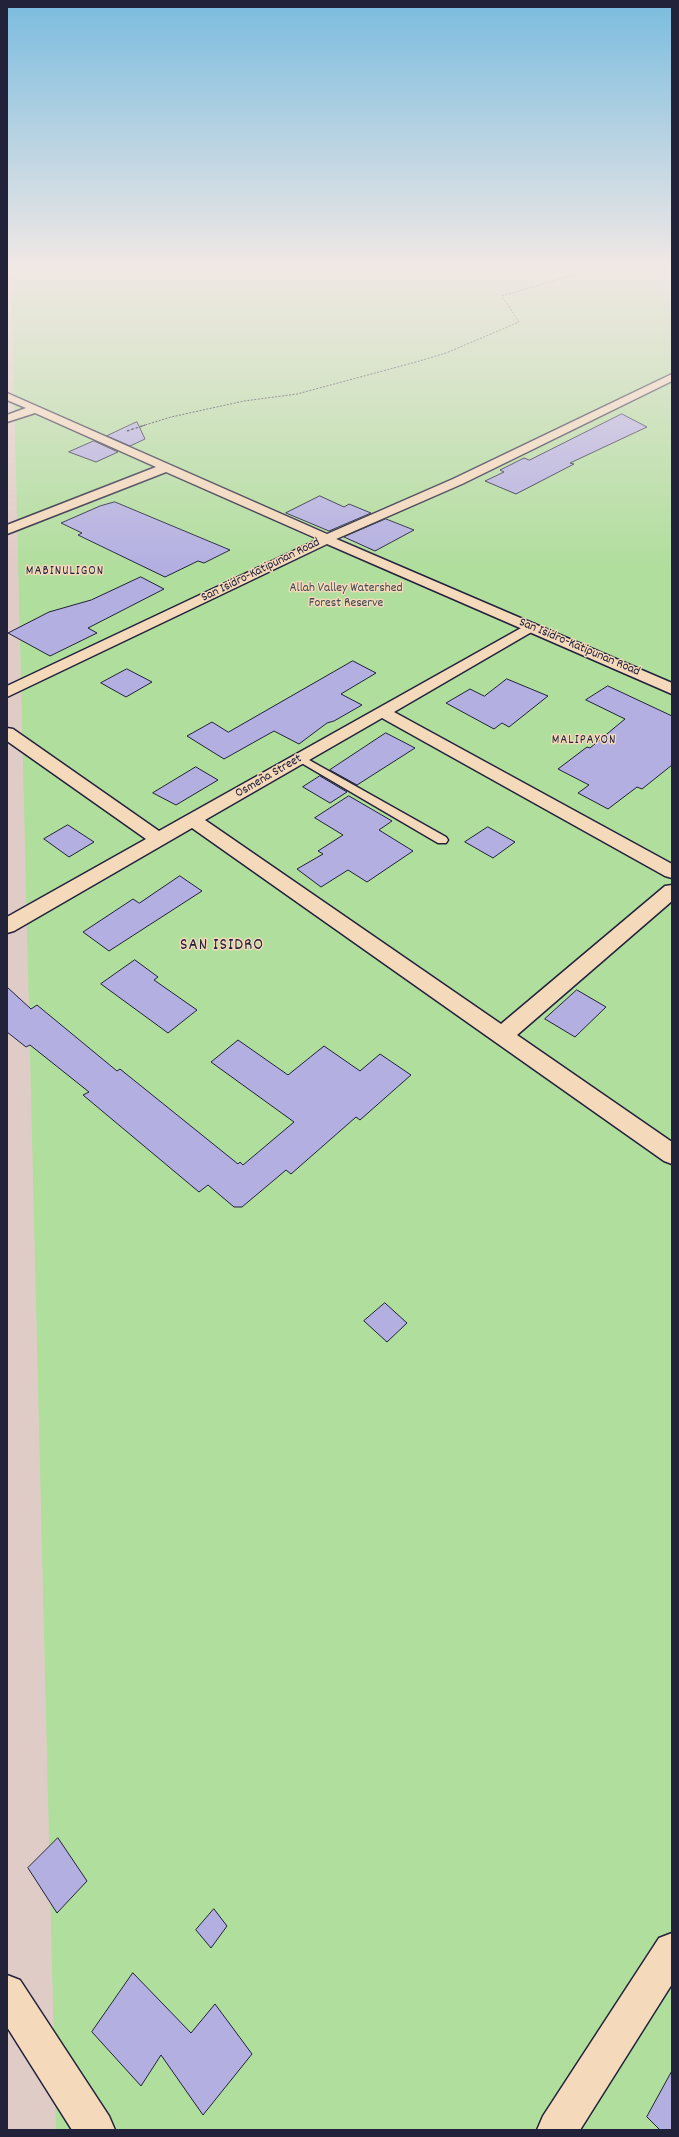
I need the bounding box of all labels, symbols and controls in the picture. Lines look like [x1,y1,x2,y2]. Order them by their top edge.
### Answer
street label: San Isidro-Katipunan Road [199,535,323,607]
district label: MABINULIGON [26,564,104,580]
park label: Allah Valley Watershed Forest Reserve [290,581,402,612]
street label: San Isidro-Katipunan Road [516,615,642,681]
district label: MALIPAYON [552,733,616,749]
street label: Osmeña Street [233,752,305,802]
district label: SAN ISIDRO [180,937,264,957]

